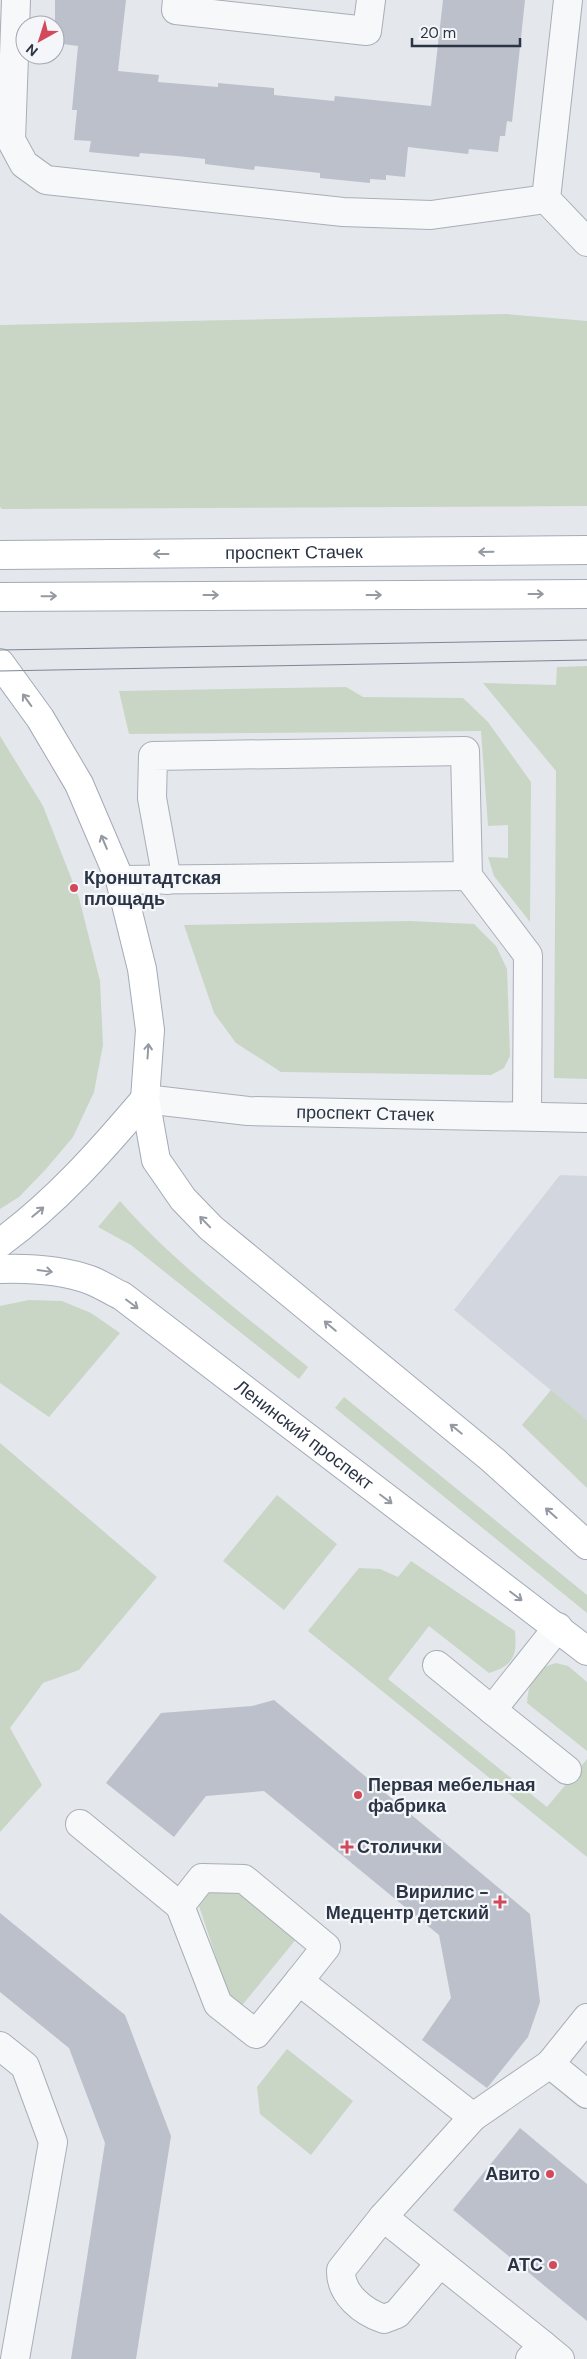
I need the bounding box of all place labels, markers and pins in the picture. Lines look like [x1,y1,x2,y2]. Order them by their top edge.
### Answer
place label: Кронштадтская площадь [84,866,221,911]
marker: Кронштадтская площадь [68,882,80,894]
place label: Первая мебельная фабрика [368,1773,536,1818]
marker: Первая мебельная фабрика [352,1789,364,1801]
place label: Столички [357,1835,442,1859]
marker: Столички [341,1841,353,1853]
place label: Вирилис - Медцентр детский [326,1880,489,1925]
marker: Вирилис - Медцентр детский [493,1895,507,1909]
place label: Авито [485,2162,540,2186]
marker: Авито [544,2168,556,2180]
place label: АТС [507,2253,543,2277]
marker: АТС [547,2259,559,2271]

